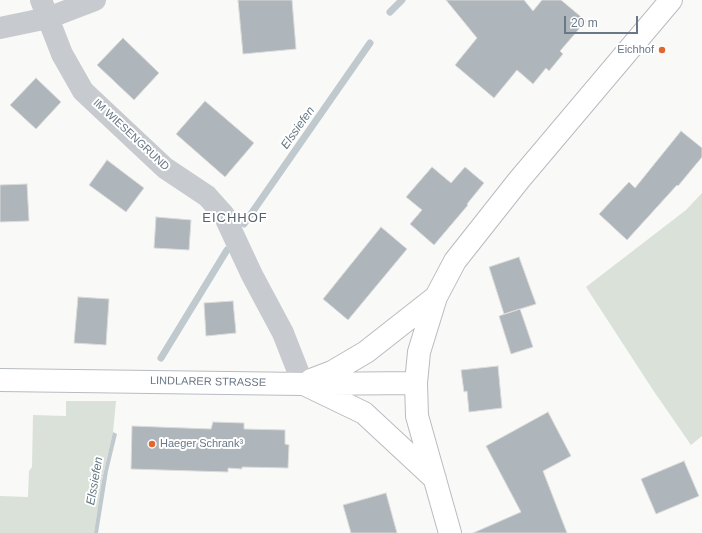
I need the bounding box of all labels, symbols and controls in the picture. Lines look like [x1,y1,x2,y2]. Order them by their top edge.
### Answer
scale bar [566,8,640,34]
text: 20 m [571,16,598,30]
place label: Eichhof [617,43,654,57]
marker: Eichhof [657,45,667,55]
street label: IM WIESENGRUND [90,96,172,174]
water label: Elssiefen [278,104,318,152]
district label: EICHHOF [202,210,268,226]
street label: LINDLARER STRASSE [150,374,266,390]
place label: Haeger Schrank³ [160,437,243,451]
marker: Haeger Schrank³ [147,439,157,449]
water label: Elssiefen [84,456,106,506]

